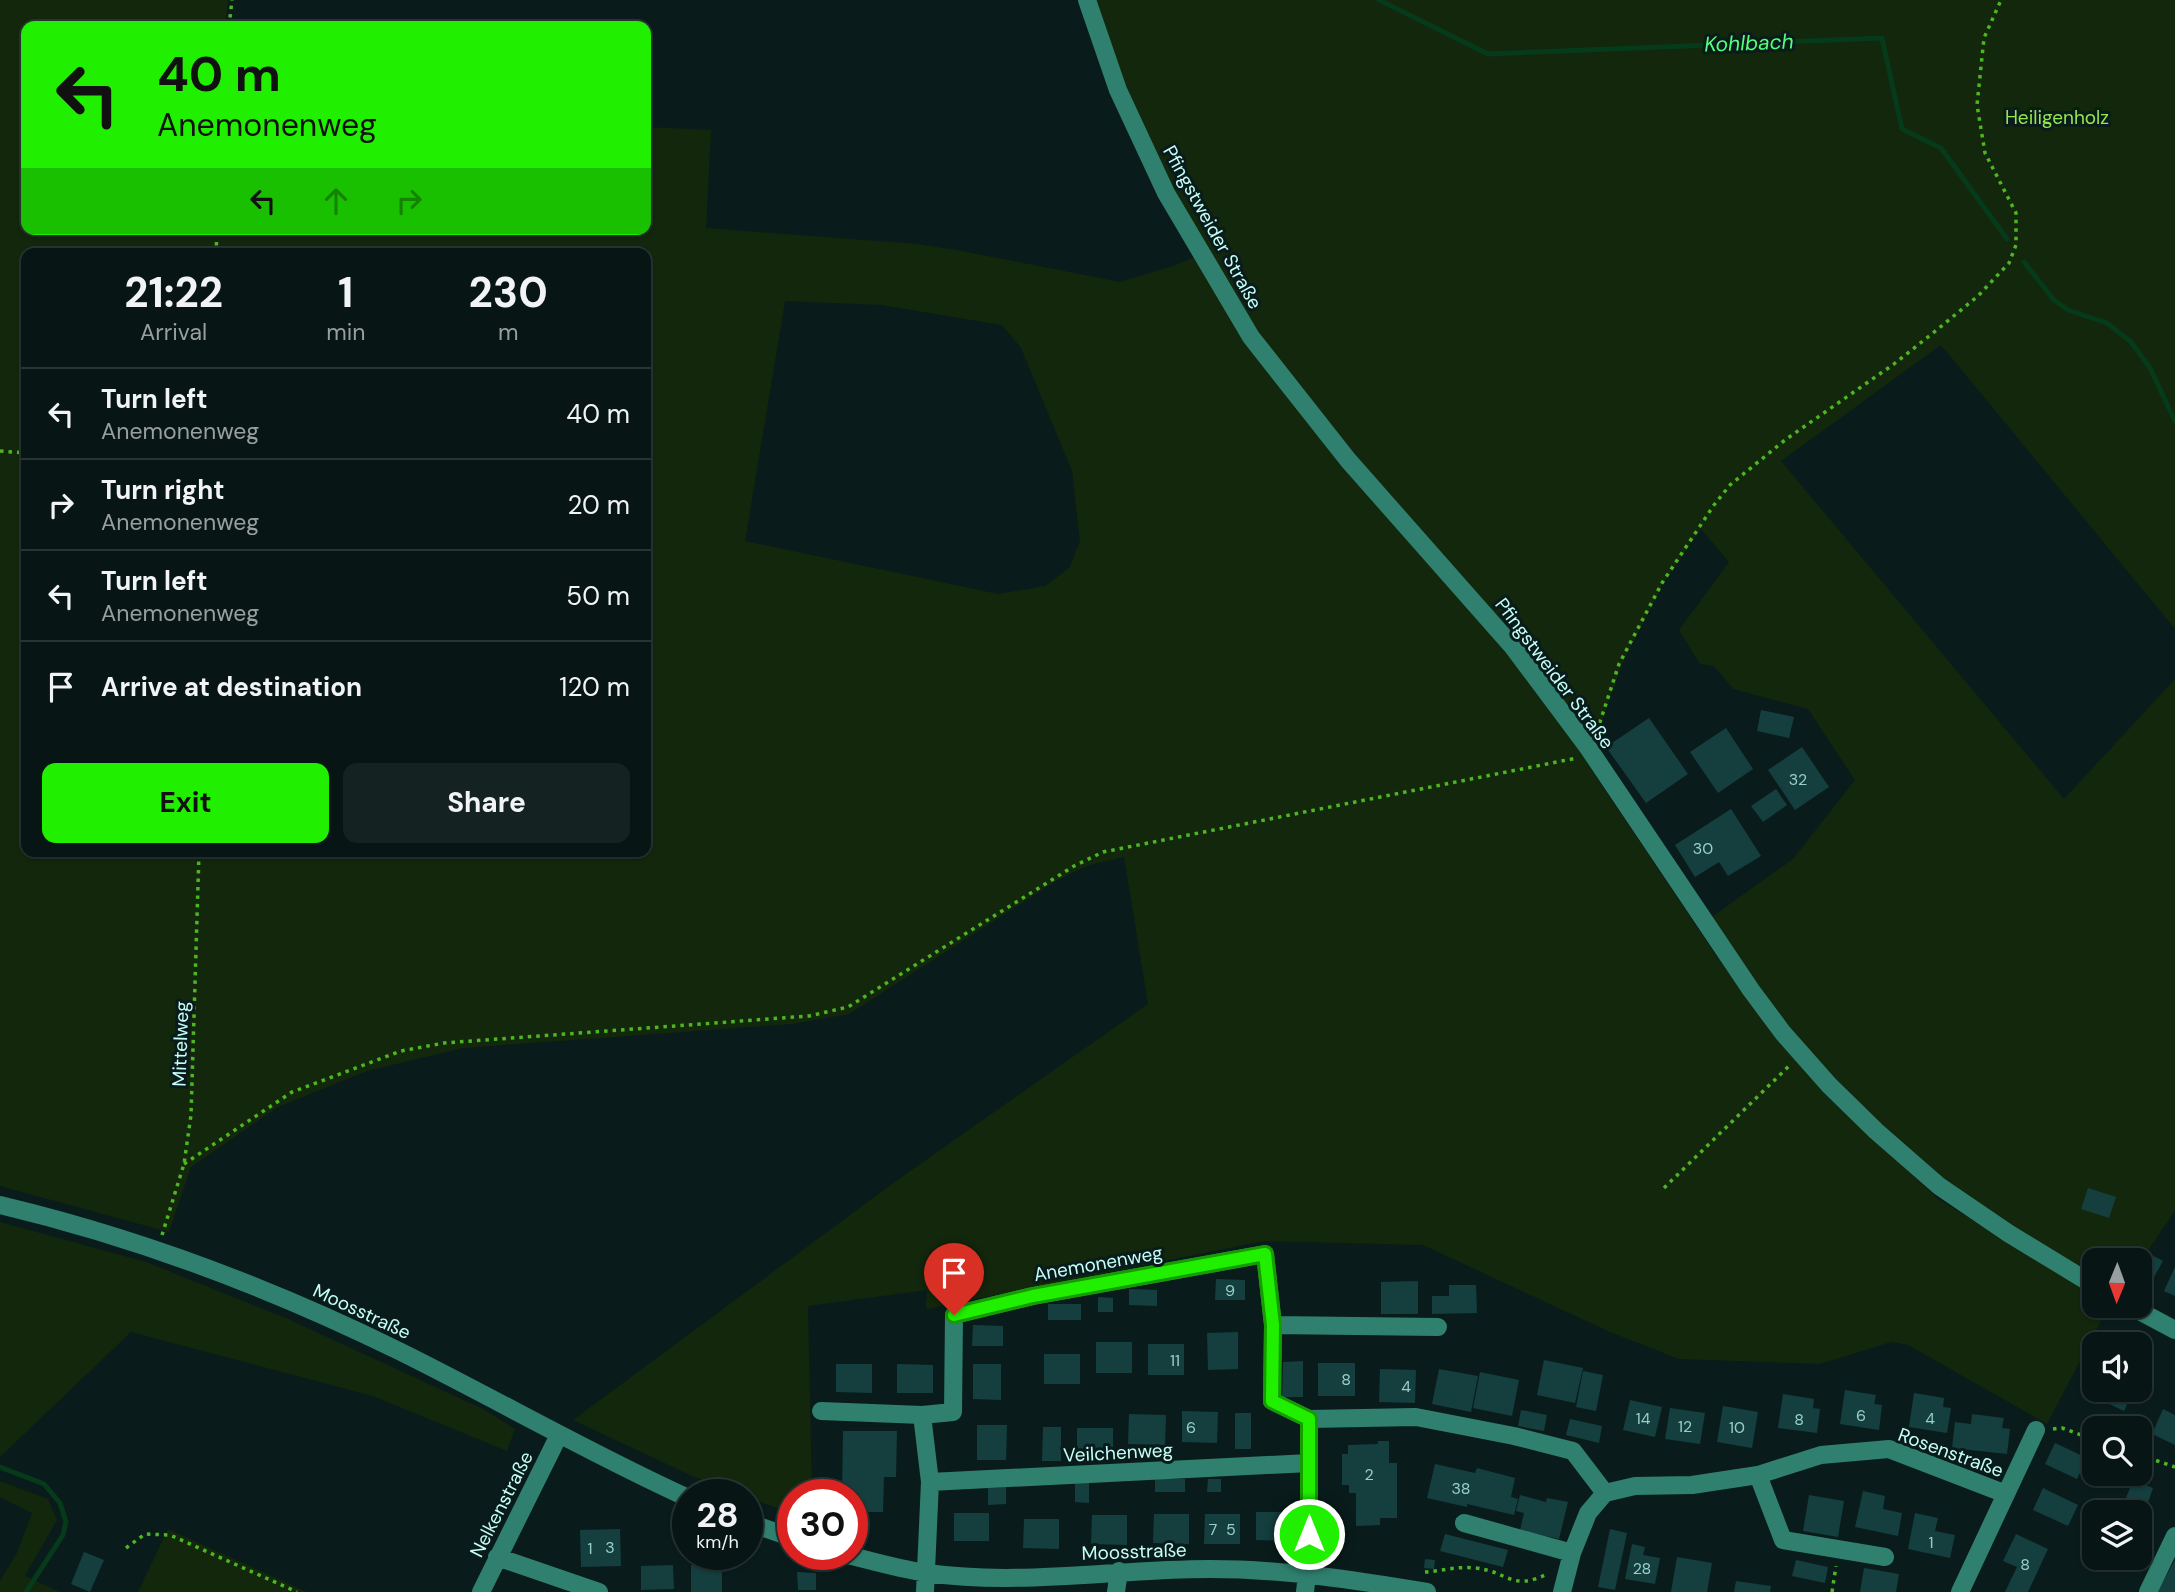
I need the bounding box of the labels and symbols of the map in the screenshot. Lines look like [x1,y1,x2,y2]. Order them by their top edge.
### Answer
water label: Kohlbach [1704,27,1794,59]
park label: Heiligenholz [2005,105,2109,130]
street label: Pfingstweider Straße [1157,141,1268,313]
street label: Pfingstweider Straße [1490,593,1620,754]
house number: 32 [1789,769,1807,790]
house number: 30 [1693,838,1713,859]
street label: Mittelweg [167,1000,195,1087]
street label: Anemonenweg [1032,1240,1165,1287]
pin [924,1243,984,1315]
north arrow [2082,1248,2152,1318]
street label: Moosstraße [309,1278,415,1345]
house number: 9 [1225,1280,1235,1301]
house number: 11 [1170,1350,1180,1371]
house number: 8 [1341,1369,1351,1390]
house number: 4 [1401,1376,1411,1397]
house number: 6 [1856,1405,1866,1426]
house number: 14 [1636,1408,1651,1429]
house number: 4 [1925,1408,1935,1429]
house number: 8 [1794,1409,1804,1430]
house number: 12 [1678,1416,1692,1437]
house number: 6 [1186,1417,1196,1438]
house number: 10 [1729,1417,1745,1438]
street label: Rosenstraße [1895,1422,2007,1483]
street label: Veilchenweg [1062,1437,1174,1468]
street label: Nelkenstraße [464,1447,539,1561]
house number: 2 [1364,1464,1374,1485]
house number: 38 [1451,1478,1471,1499]
speed limit sign: 30 [777,1479,868,1570]
position arrow [1272,1497,1346,1571]
house number: 7 [1209,1519,1217,1540]
house number: 5 [1226,1519,1236,1540]
house number: 1 [1929,1532,1934,1553]
house number: 3 [605,1537,615,1558]
street label: Moosstraße [1081,1537,1187,1566]
house number: 1 [588,1538,593,1559]
house number: 8 [2020,1554,2030,1575]
house number: 28 [1633,1558,1651,1579]

